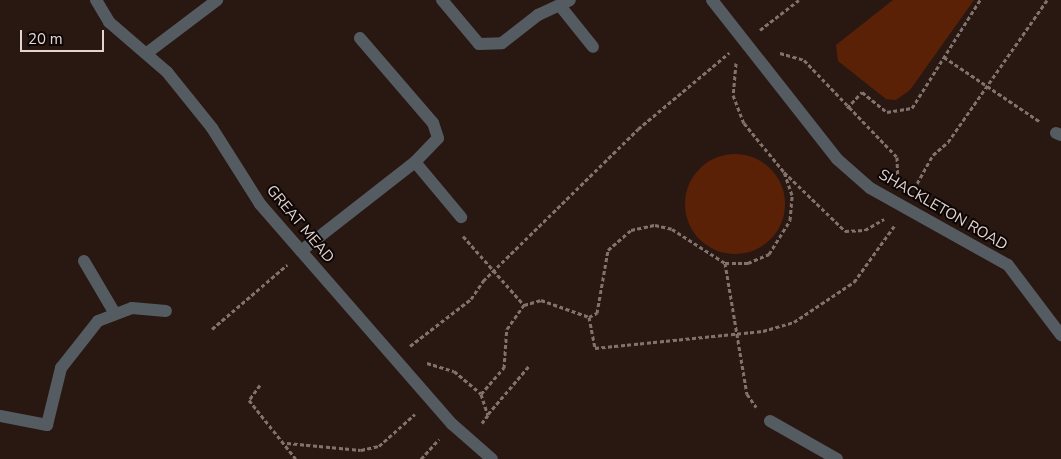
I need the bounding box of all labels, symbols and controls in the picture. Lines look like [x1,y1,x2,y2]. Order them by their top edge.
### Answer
scale bar [22,20,106,52]
text: 20 m [28,29,63,49]
street label: SHACKLETON ROAD [875,166,1011,254]
street label: GREAT MEAD [262,182,338,266]

